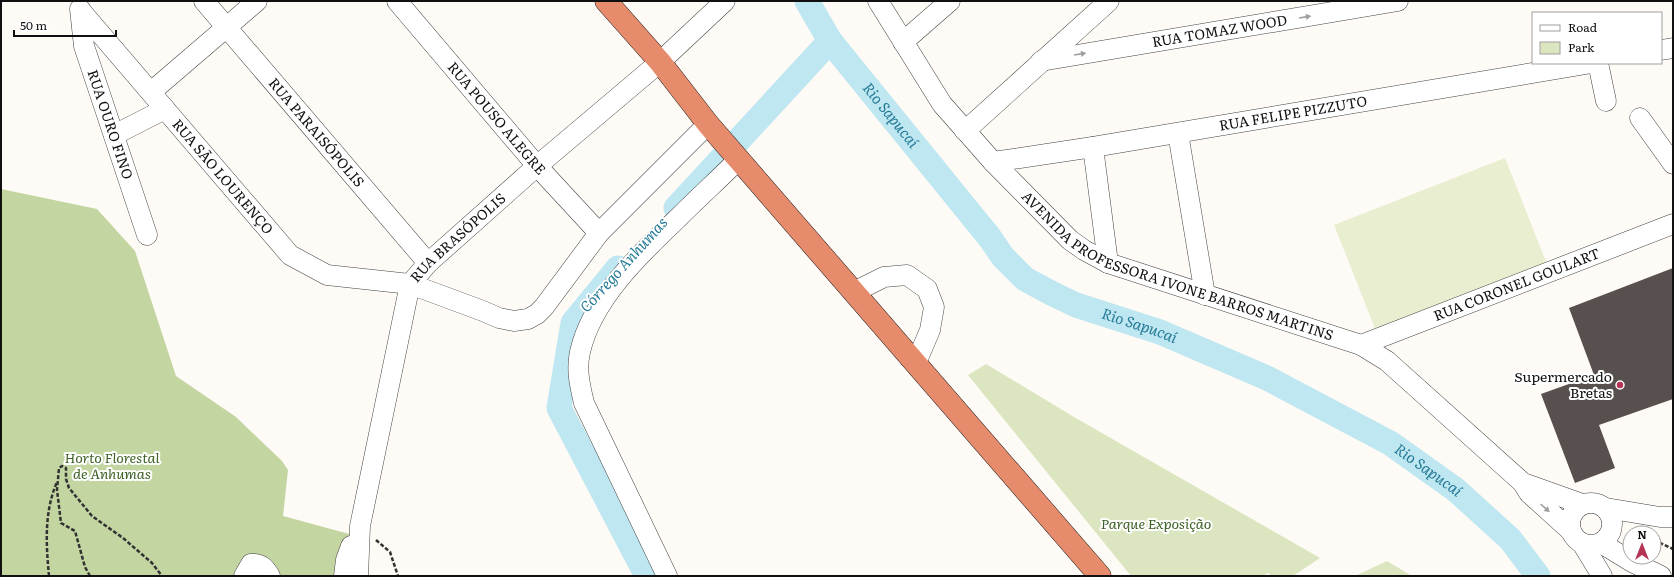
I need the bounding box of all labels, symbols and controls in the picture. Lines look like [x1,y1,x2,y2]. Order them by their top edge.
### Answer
street label: RUA TOMAZ WOOD [1150,9,1289,51]
scale bar [14,12,116,38]
legend [1532,12,1662,64]
one-way arrow [1299,13,1311,19]
text: 50 m [20,16,47,34]
text: Road [1568,18,1598,36]
text: Park [1568,38,1595,56]
one-way arrow [1074,51,1086,57]
street label: RUA POUSO ALEGRE [444,57,551,179]
street label: RUA OURO FINO [84,67,139,182]
street label: RUA PARAISÓPOLIS [265,73,370,191]
water label: Rio Sapucaí [858,77,926,153]
street label: RUA FELIPE PIZZUTO [1217,90,1368,135]
street label: RUA SÃO LOURENÇO [169,114,279,238]
street label: AVENIDA PROFESSORA IVONE BARROS MARTINS [1018,186,1336,344]
street label: RUA BRASÓPOLIS [405,188,509,286]
water label: Córrego Anhumas [574,211,672,317]
street label: RUA CORONEL GOULART [1430,242,1602,325]
water label: Rio Sapucaí [1099,301,1182,348]
place label: Supermercado Bretas [1514,366,1612,402]
marker: Supermercado Bretas [1615,380,1625,390]
water label: Rio Sapucaí [1390,437,1469,501]
park label: Horto Florestal de Anhumas [65,447,159,483]
one-way arrow [1540,504,1551,513]
park label: Parque Exposição [1101,513,1211,533]
north arrow [1622,525,1662,565]
text: N [1637,526,1647,542]

